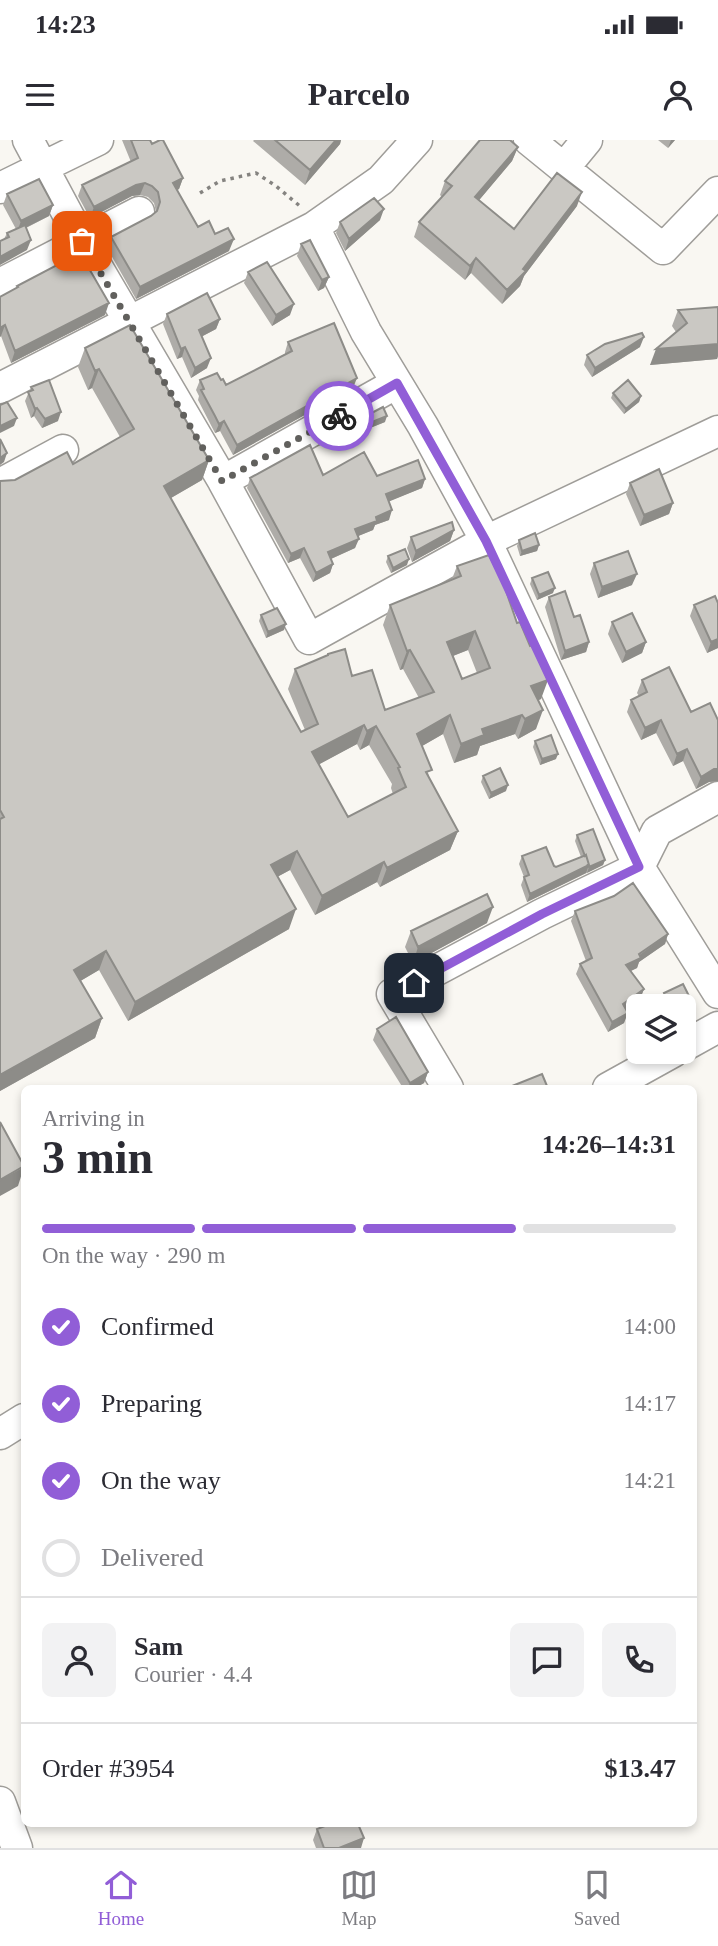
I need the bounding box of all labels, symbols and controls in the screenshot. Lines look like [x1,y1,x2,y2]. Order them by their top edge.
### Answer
text: 14:23 [35,10,96,39]
icon: menu [21,76,59,114]
text: Parcelo [308,76,410,112]
icon: person [659,76,697,114]
pin [52,211,112,271]
icon: bag [63,222,101,260]
courier [304,381,374,451]
icon: bike [320,397,358,435]
pin [384,953,444,1013]
icon: home [395,964,433,1002]
map controls [626,994,696,1064]
button: layers [626,994,696,1064]
text: Arriving in [42,1106,145,1131]
text: 14:26–14:31 [542,1130,676,1159]
text: 3 min [42,1132,153,1183]
text: On the way · 290 m [42,1243,225,1268]
icon: check [42,1308,80,1346]
text: Confirmed [101,1312,214,1341]
text: 14:00 [624,1314,676,1339]
icon: check [42,1385,80,1423]
text: Preparing [101,1389,202,1418]
text: 14:17 [624,1391,676,1416]
icon: check [42,1462,80,1500]
text: On the way [101,1466,221,1495]
text: 14:21 [624,1468,676,1493]
text: Delivered [101,1543,204,1572]
button: person [42,1623,116,1697]
button: chat [510,1623,584,1697]
button: phone [602,1623,676,1697]
text: Sam [134,1632,183,1661]
text: Courier · 4.4 [134,1662,252,1687]
text: Order #3954 [42,1754,174,1783]
text: $13.47 [605,1754,676,1783]
tab: Home [98,1866,144,1930]
tab: Map [340,1866,378,1930]
tab: Saved [574,1866,620,1930]

